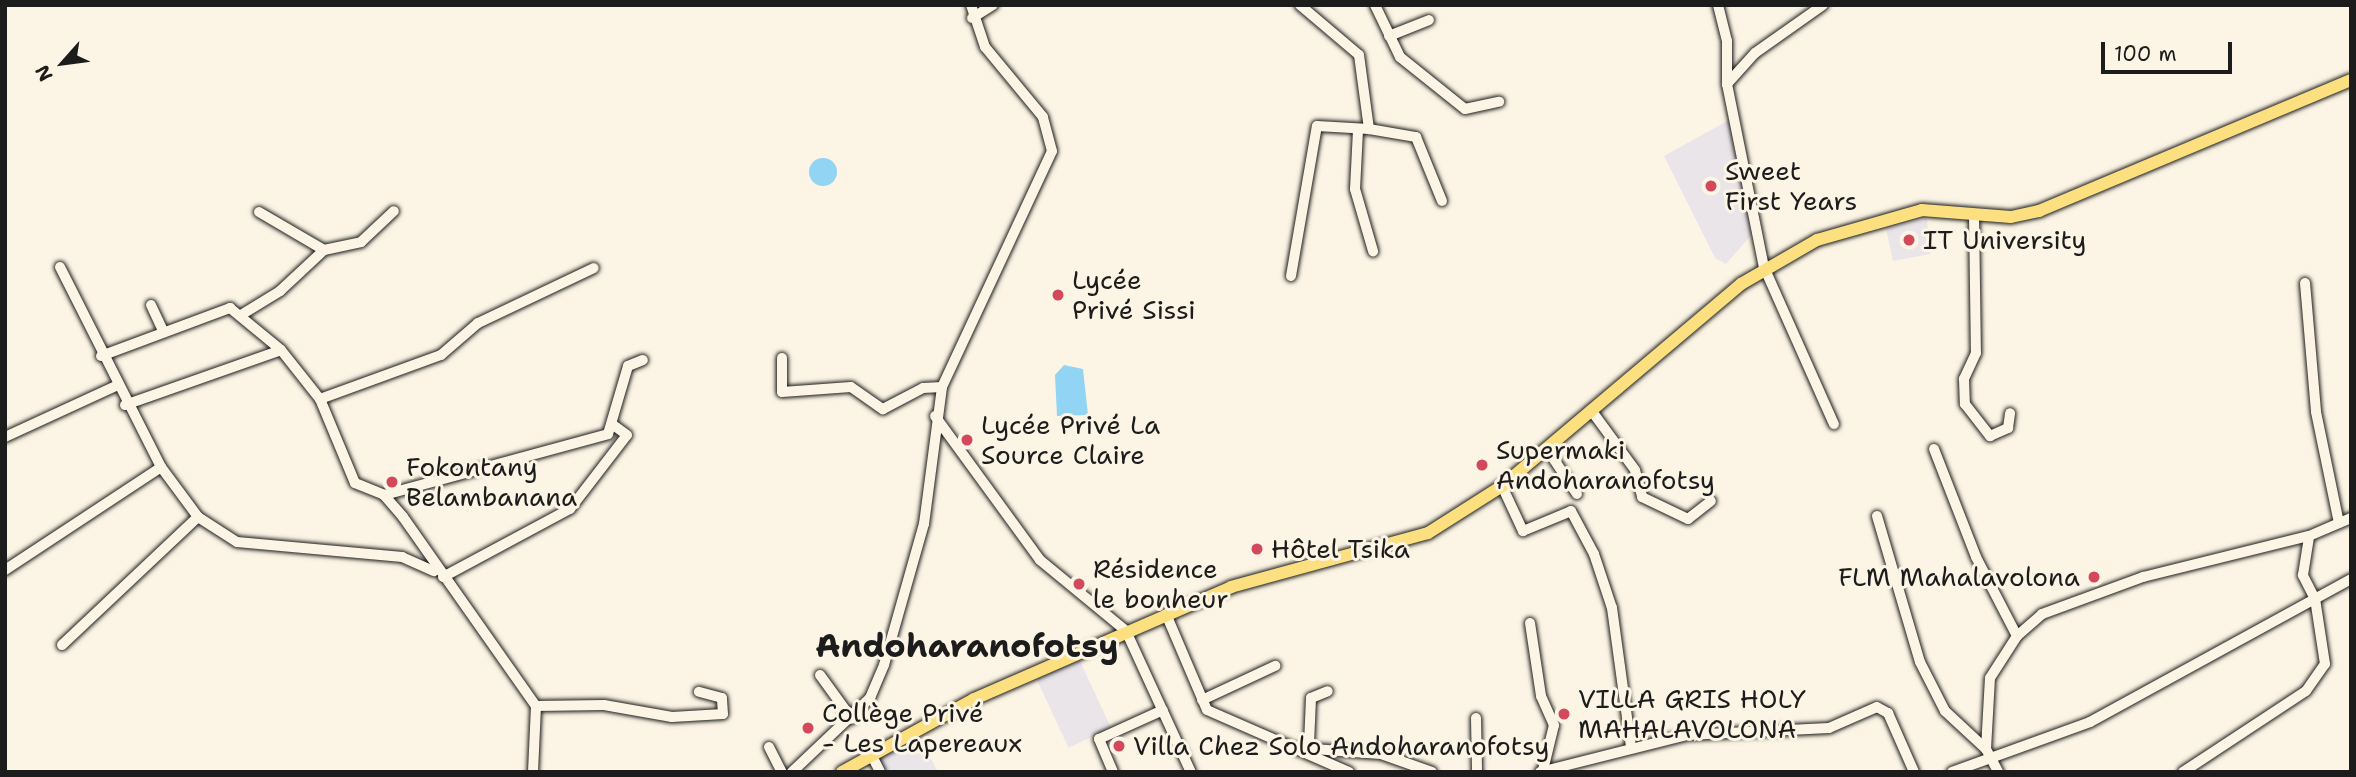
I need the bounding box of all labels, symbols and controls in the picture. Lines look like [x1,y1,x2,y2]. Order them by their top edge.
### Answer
north arrow [28,28,98,98]
scale bar [2104,28,2235,72]
text: 100 m [2114,40,2177,68]
text: N [29,61,59,86]
place label: Sweet First Years [1725,155,1857,216]
marker: Sweet First Years [1703,178,1719,194]
place label: IT University [1923,224,2086,256]
marker: IT University [1901,232,1917,248]
place label: Lycée Privé Sissi [1072,264,1196,326]
marker: Lycée Privé Sissi [1050,287,1066,303]
place label: Lycée Privé La Source Claire [981,409,1160,471]
marker: Lycée Privé La Source Claire [959,432,975,448]
place label: Supermaki Andoharanofotsy [1496,434,1715,496]
place label: Fokontany Belambanana [406,451,577,512]
marker: Supermaki Andoharanofotsy [1474,457,1490,473]
marker: Fokontany Belambanana [384,474,400,490]
place label: Hôtel Tsika [1271,533,1410,565]
marker: Hôtel Tsika [1249,541,1265,557]
place label: Résidence le bonheur [1093,553,1228,614]
place label: FLM Mahalavolona [1838,561,2080,593]
marker: FLM Mahalavolona [2086,569,2102,585]
marker: Résidence le bonheur [1071,576,1087,592]
district label: Andoharanofotsy [815,626,1119,666]
place label: VILLA GRIS HOLY MAHALAVOLONA [1578,683,1806,744]
place label: Collège Privé - Les Lapereaux [822,697,1022,758]
marker: VILLA GRIS HOLY MAHALAVOLONA [1556,706,1572,722]
marker: Collège Privé - Les Lapereaux [800,720,816,736]
place label: Villa Chez Solo Andoharanofotsy [1133,730,1549,762]
marker: Villa Chez Solo Andoharanofotsy [1111,738,1127,754]

